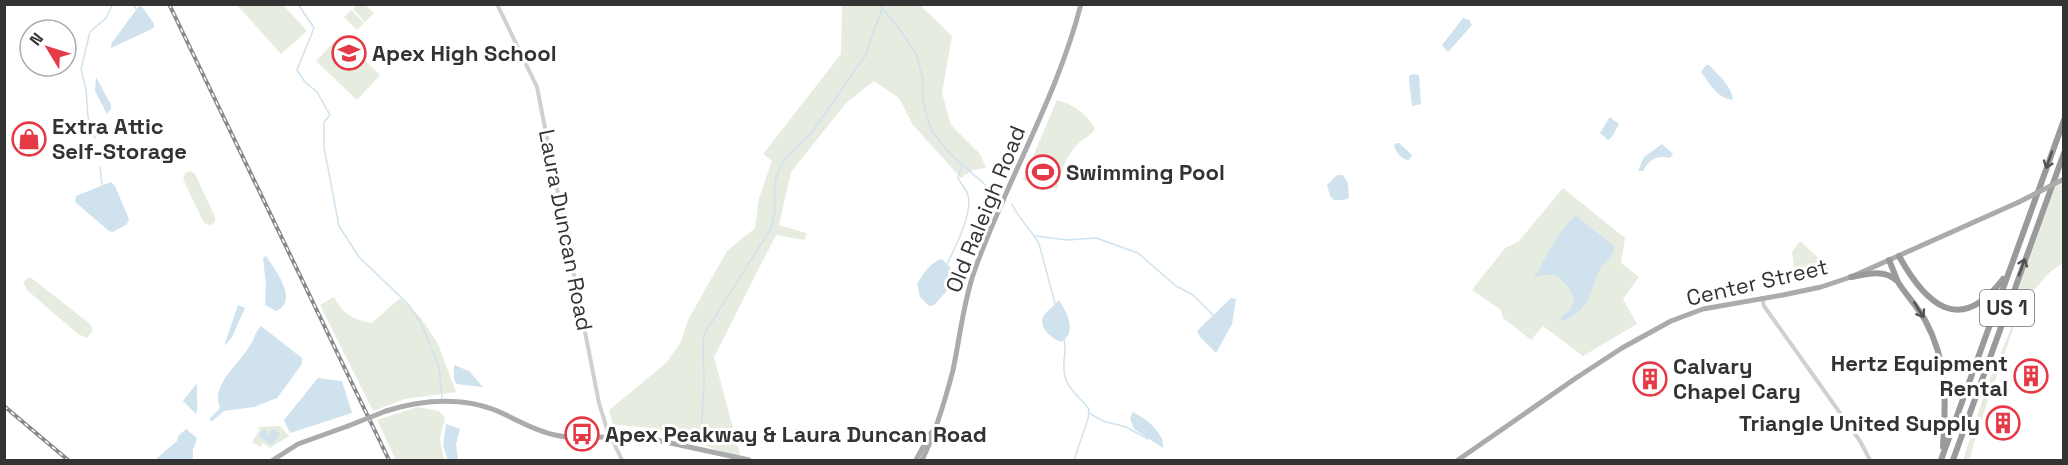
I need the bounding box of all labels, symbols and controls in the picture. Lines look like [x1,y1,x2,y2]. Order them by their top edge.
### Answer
north arrow [18,18,78,78]
text: N [25,28,48,50]
school or university icon: Apex High School [331,35,367,71]
place label: Apex High School [372,39,557,67]
place label: Extra Attic Self-Storage [52,112,187,165]
shop icon: Extra Attic Self-Storage [11,121,47,157]
street label: Old Raleigh Road [939,121,1031,297]
street label: Laura Duncan Road [533,127,599,333]
one-way arrow [2042,150,2053,169]
sports icon: Swimming Pool [1025,154,1061,190]
place label: Swimming Pool [1066,158,1225,186]
street label: Center Street [1684,252,1830,312]
one-way arrow [2017,258,2028,277]
road number: US 1 [1980,290,2034,326]
one-way arrow [1913,301,1925,318]
place label: Hertz Equipment Rental [1831,349,2008,402]
place label: Calvary Chapel Cary [1673,352,1801,405]
building icon: Hertz Equipment Rental [2013,358,2049,394]
building icon: Calvary Chapel Cary [1632,361,1668,397]
building icon: Triangle United Supply [1985,405,2021,441]
place label: Triangle United Supply [1739,409,1980,437]
bus stop icon: Apex Peakway & Laura Duncan Road [564,416,600,452]
place label: Apex Peakway & Laura Duncan Road [605,420,987,448]

